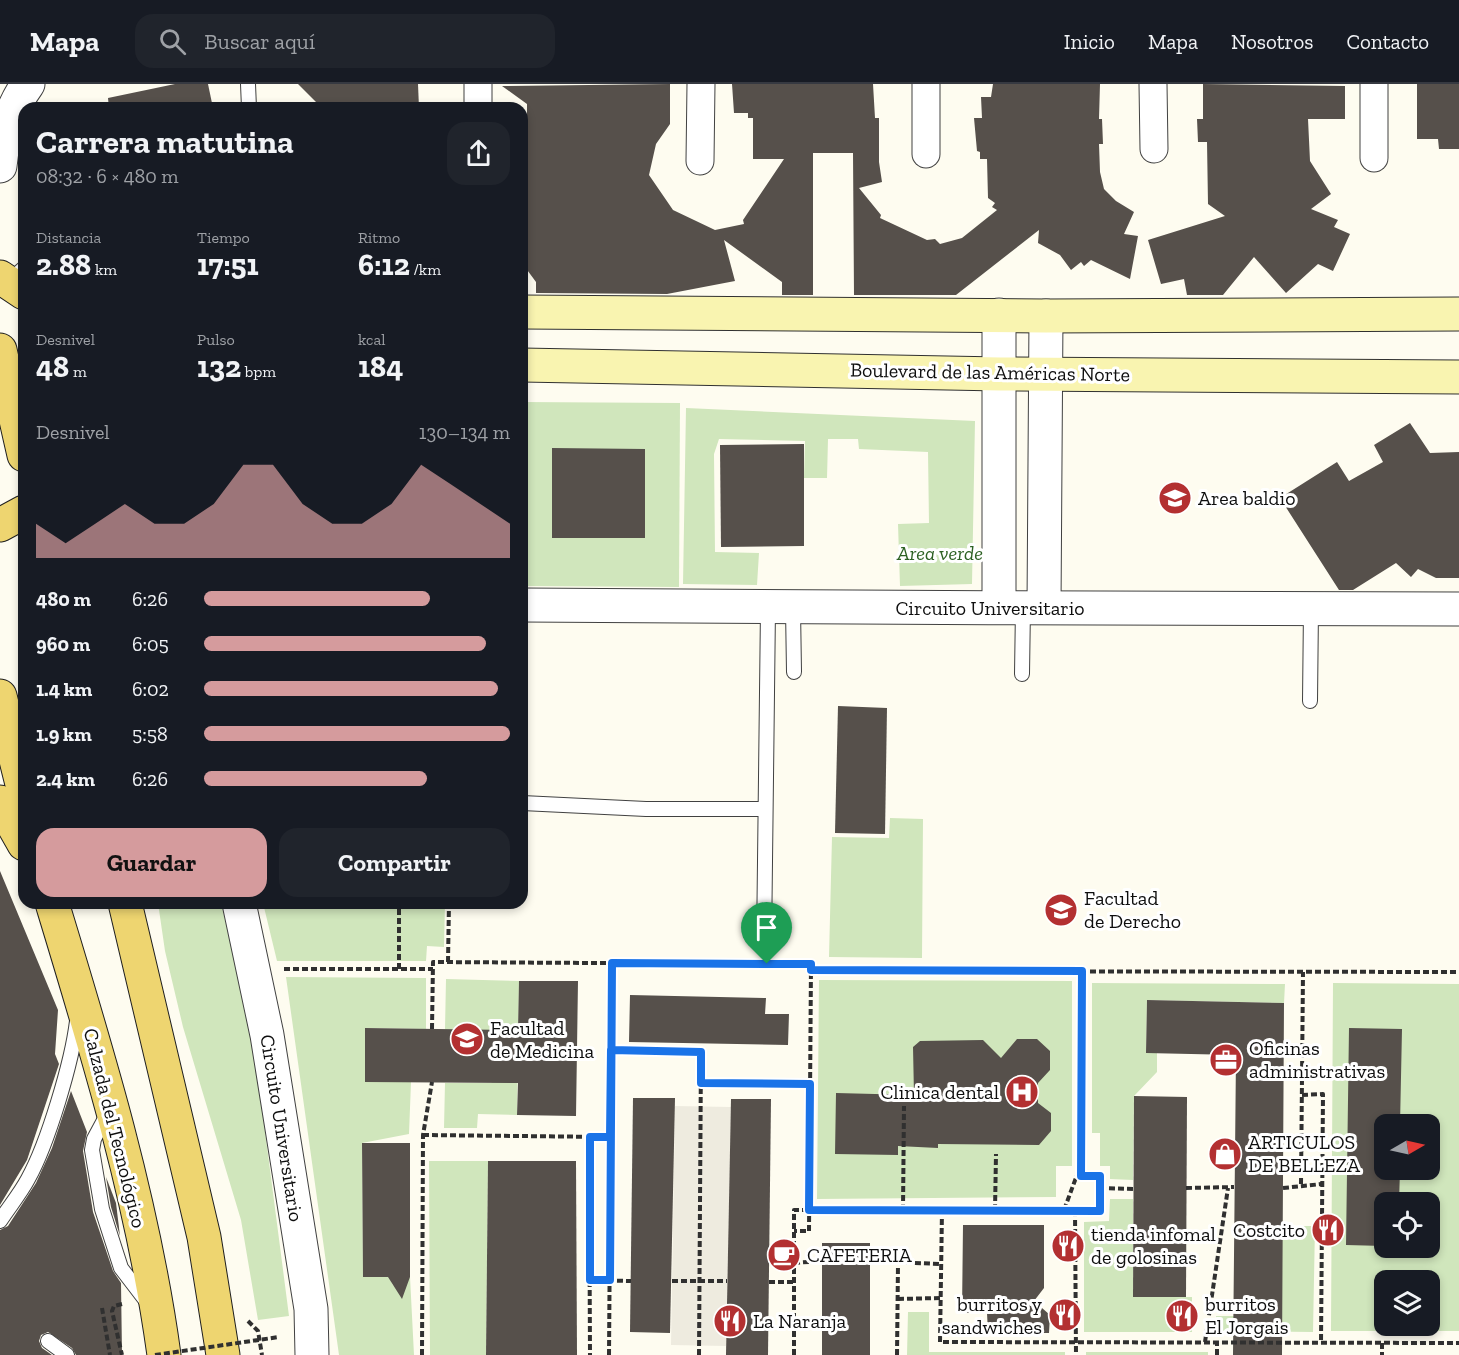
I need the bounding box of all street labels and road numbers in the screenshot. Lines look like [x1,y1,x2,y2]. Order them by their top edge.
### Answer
street label: Boulevard de las Américas Norte [850,358,1130,386]
street label: Circuito Universitario [895,596,1085,620]
street label: Calzada del Tecnológico [79,1026,151,1230]
street label: Circuito Universitario [255,1033,309,1223]

